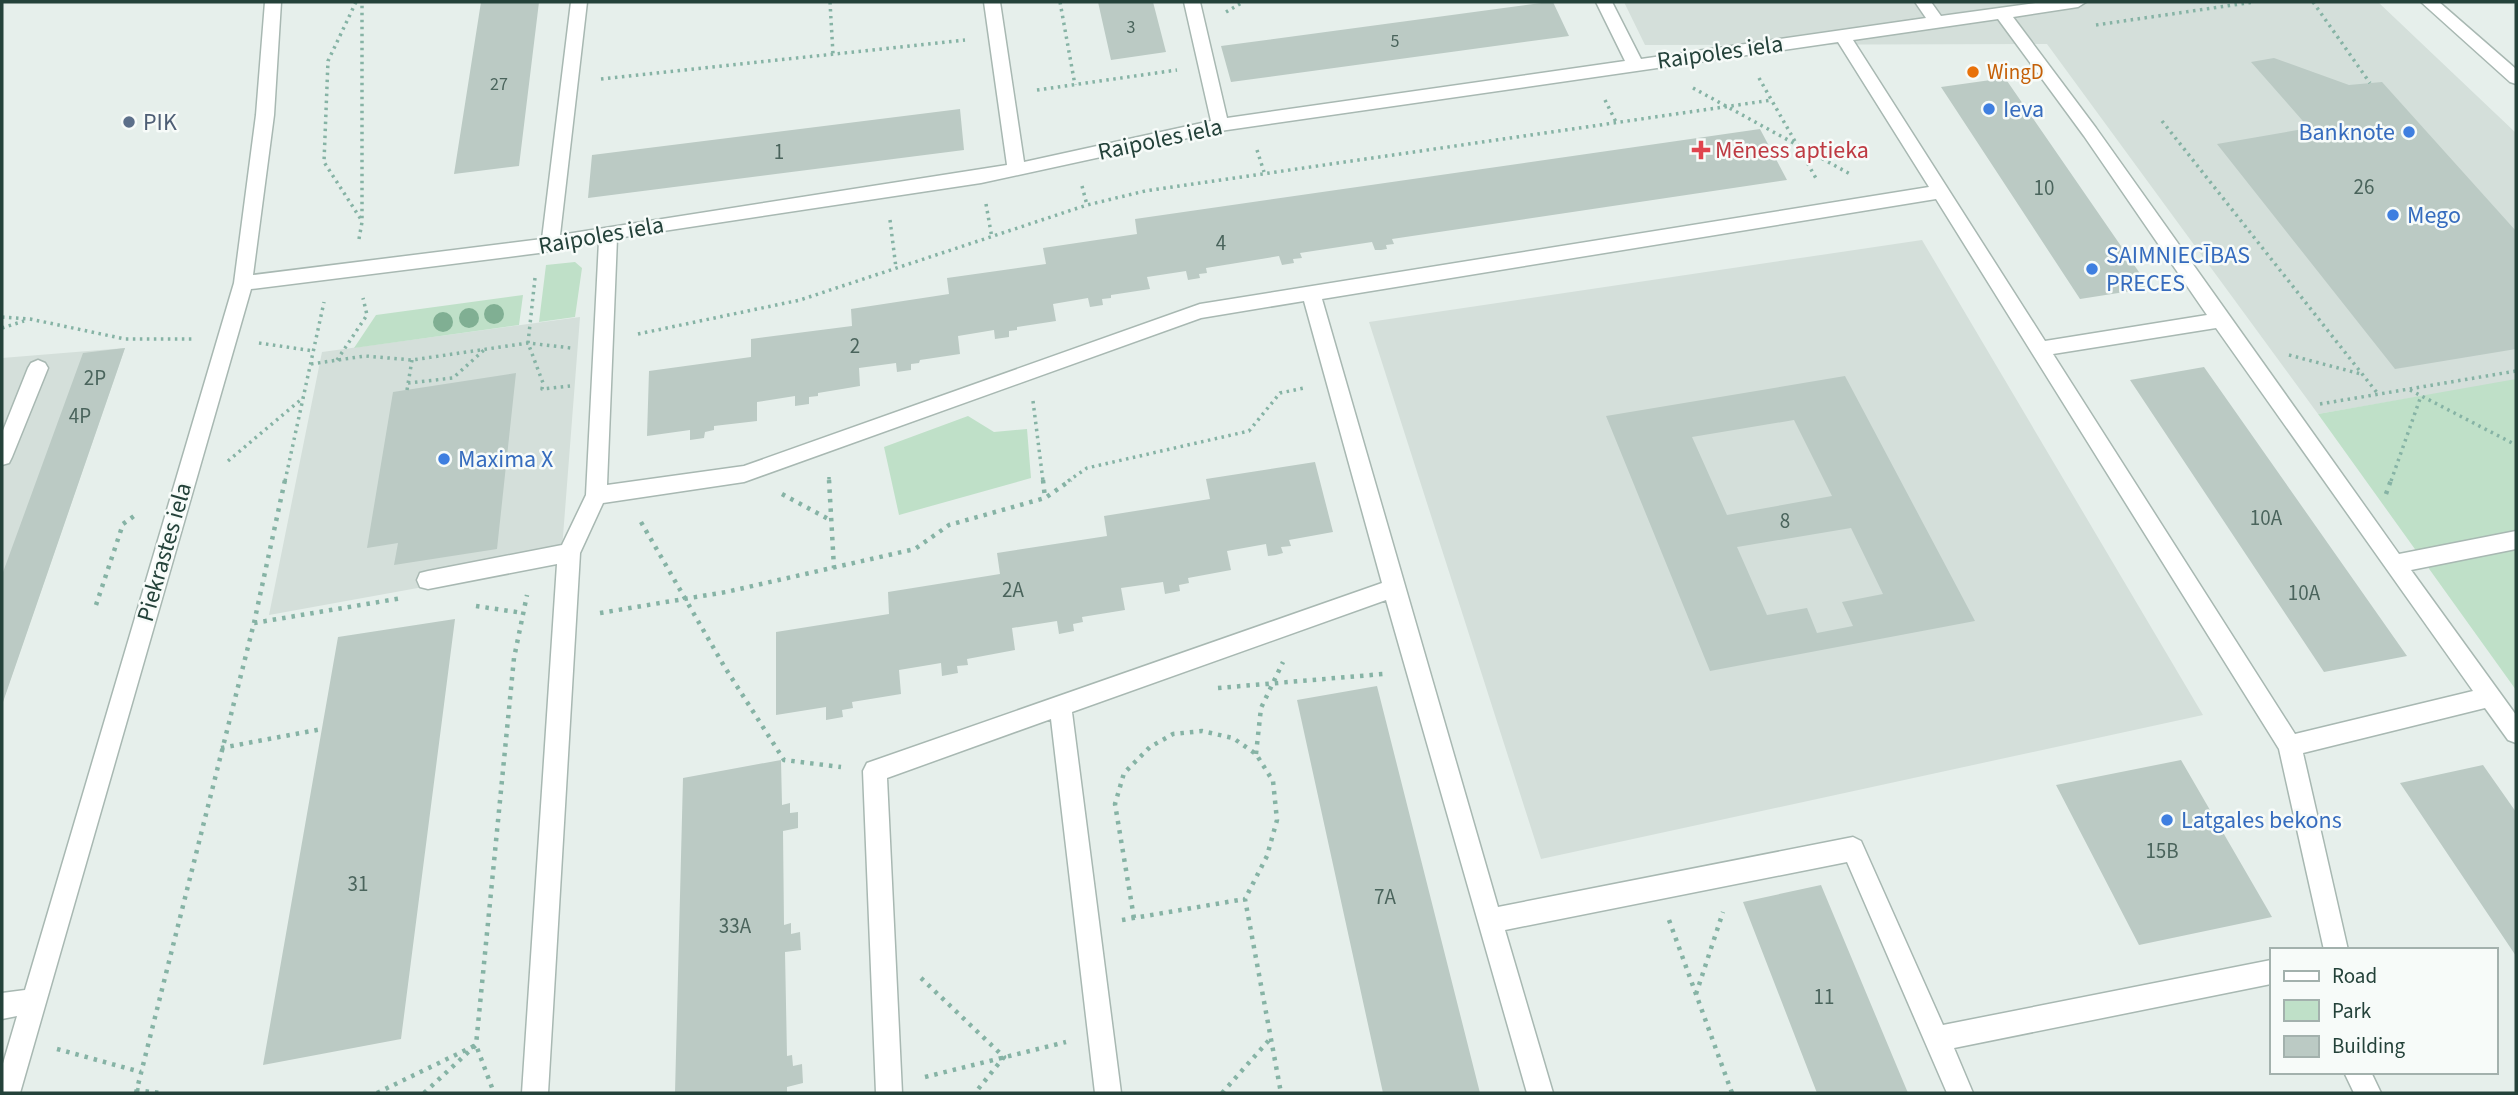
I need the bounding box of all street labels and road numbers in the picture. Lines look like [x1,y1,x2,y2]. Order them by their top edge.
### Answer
street label: Raipoles iela [1655,26,1785,79]
street label: Raipoles iela [1094,109,1226,170]
street label: Raipoles iela [536,207,667,264]
street label: Piekrastes iela [128,478,201,626]

